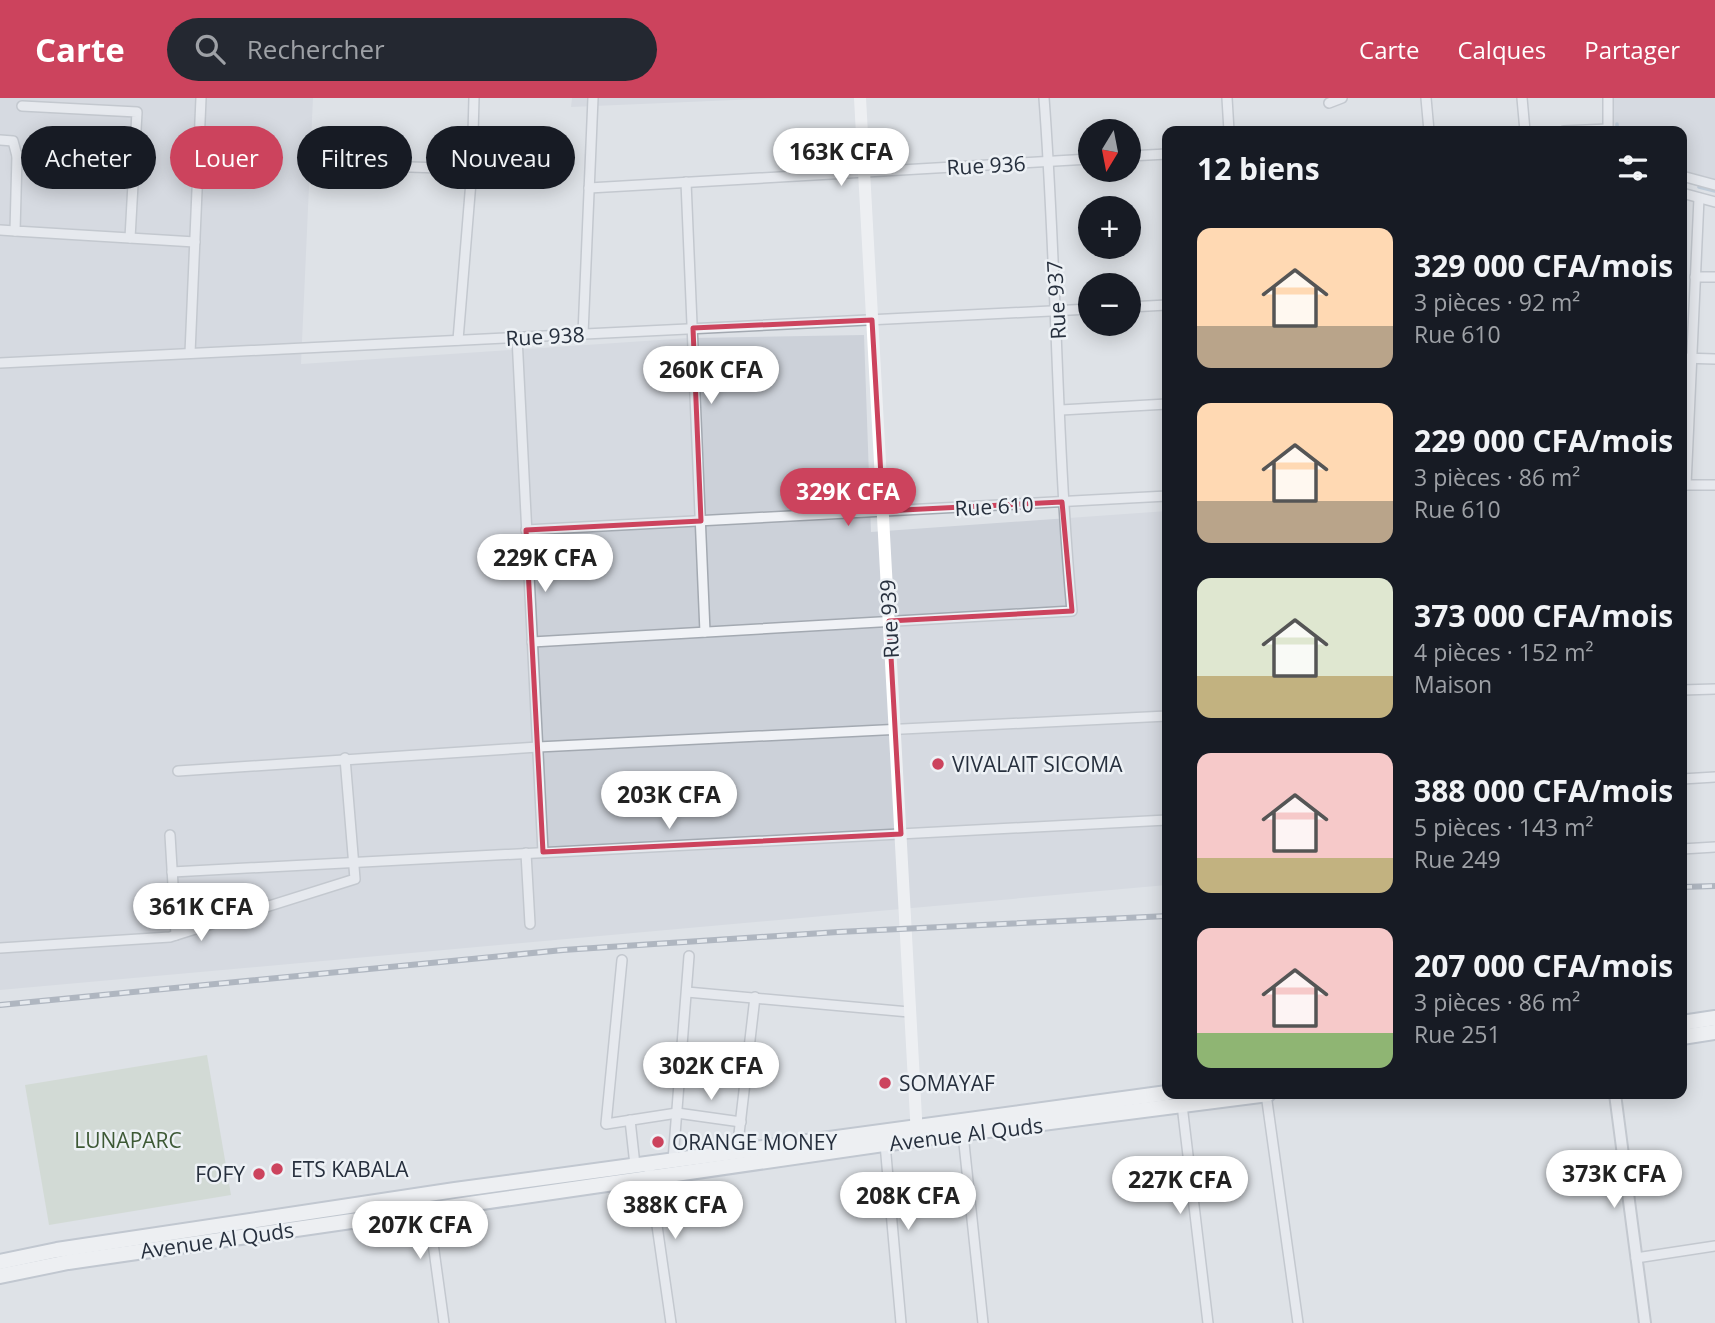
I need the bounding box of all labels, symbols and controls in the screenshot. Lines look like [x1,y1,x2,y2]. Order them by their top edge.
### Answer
search box [167,18,657,81]
text: Carte [35,27,125,72]
icon: search [191,30,229,68]
text: Rechercher [247,31,385,67]
text: Carte [1359,33,1419,66]
text: Calques [1457,33,1546,66]
text: Partager [1584,33,1680,66]
north arrow [1078,119,1141,182]
map controls [1078,119,1141,336]
chip: Acheter [21,126,156,189]
chip: Louer [170,126,283,189]
chip: Filtres [297,126,412,189]
chip: Nouveau [426,126,575,189]
pin: 163K CFA [769,129,913,188]
text: 163K CFA [789,135,893,167]
text: 12 biens [1197,148,1320,189]
street label: Rue 936 [946,149,1026,181]
icon: filters [1614,149,1652,187]
button: + [1078,196,1141,259]
text: 329 000 CFA/mois [1414,245,1673,286]
icon: home [1253,256,1337,340]
street label: Rue 937 [1040,260,1072,340]
button: − [1078,273,1141,336]
text: 3 pièces · 92 m² [1414,286,1580,318]
text: Rue 610 [1414,318,1501,350]
street label: Rue 938 [505,320,585,352]
pin: 260K CFA [639,346,783,406]
text: 260K CFA [659,353,763,385]
text: 229 000 CFA/mois [1414,420,1673,461]
icon: home [1253,431,1337,515]
text: 3 pièces · 86 m² [1414,461,1580,493]
pin: 329K CFA [776,468,920,528]
text: 329K CFA [796,475,900,507]
street label: Rue 610 [954,490,1034,522]
text: Rue 610 [1414,493,1501,525]
pin: 229K CFA [473,534,617,594]
text: 229K CFA [493,541,597,573]
street label: Rue 939 [873,579,905,659]
text: 373 000 CFA/mois [1414,595,1673,636]
icon: home [1253,606,1337,690]
text: 4 pièces · 152 m² [1414,636,1594,668]
text: Maison [1414,668,1492,700]
place label: VIVALAIT SICOMA [952,750,1123,778]
marker: VIVALAIT SICOMA [930,756,946,772]
text: 388 000 CFA/mois [1414,770,1673,811]
pin: 203K CFA [597,772,741,831]
text: 203K CFA [617,778,721,810]
icon: home [1253,781,1337,865]
text: 5 pièces · 143 m² [1414,811,1594,843]
text: Rue 249 [1414,843,1501,875]
pin: 361K CFA [129,884,273,943]
text: 361K CFA [149,890,253,922]
text: 207 000 CFA/mois [1414,945,1673,986]
icon: home [1253,956,1337,1040]
text: 3 pièces · 86 m² [1414,986,1580,1018]
text: Rue 251 [1414,1018,1501,1050]
pin: 302K CFA [639,1042,783,1102]
text: 302K CFA [659,1049,763,1081]
place label: SOMAYAF [899,1069,995,1097]
marker: SOMAYAF [877,1075,893,1091]
street label: Avenue Al Quds [888,1111,1044,1157]
park label: LUNAPARC [74,1126,182,1154]
place label: ORANGE MONEY [672,1128,837,1156]
marker: ORANGE MONEY [650,1134,666,1150]
pin: 373K CFA [1542,1150,1686,1210]
place label: ETS KABALA [291,1155,409,1183]
pin: 227K CFA [1108,1156,1252,1216]
text: 373K CFA [1562,1157,1666,1189]
place label: FOFY [195,1160,245,1188]
marker: ETS KABALA [269,1161,285,1177]
text: 227K CFA [1128,1163,1232,1195]
marker: FOFY [251,1166,267,1182]
pin: 208K CFA [836,1172,980,1232]
text: 208K CFA [856,1179,960,1211]
pin: 388K CFA [603,1182,747,1241]
text: 388K CFA [623,1188,727,1220]
pin: 207K CFA [348,1202,492,1261]
text: 207K CFA [368,1208,472,1240]
street label: Avenue Al Quds [138,1215,296,1265]

